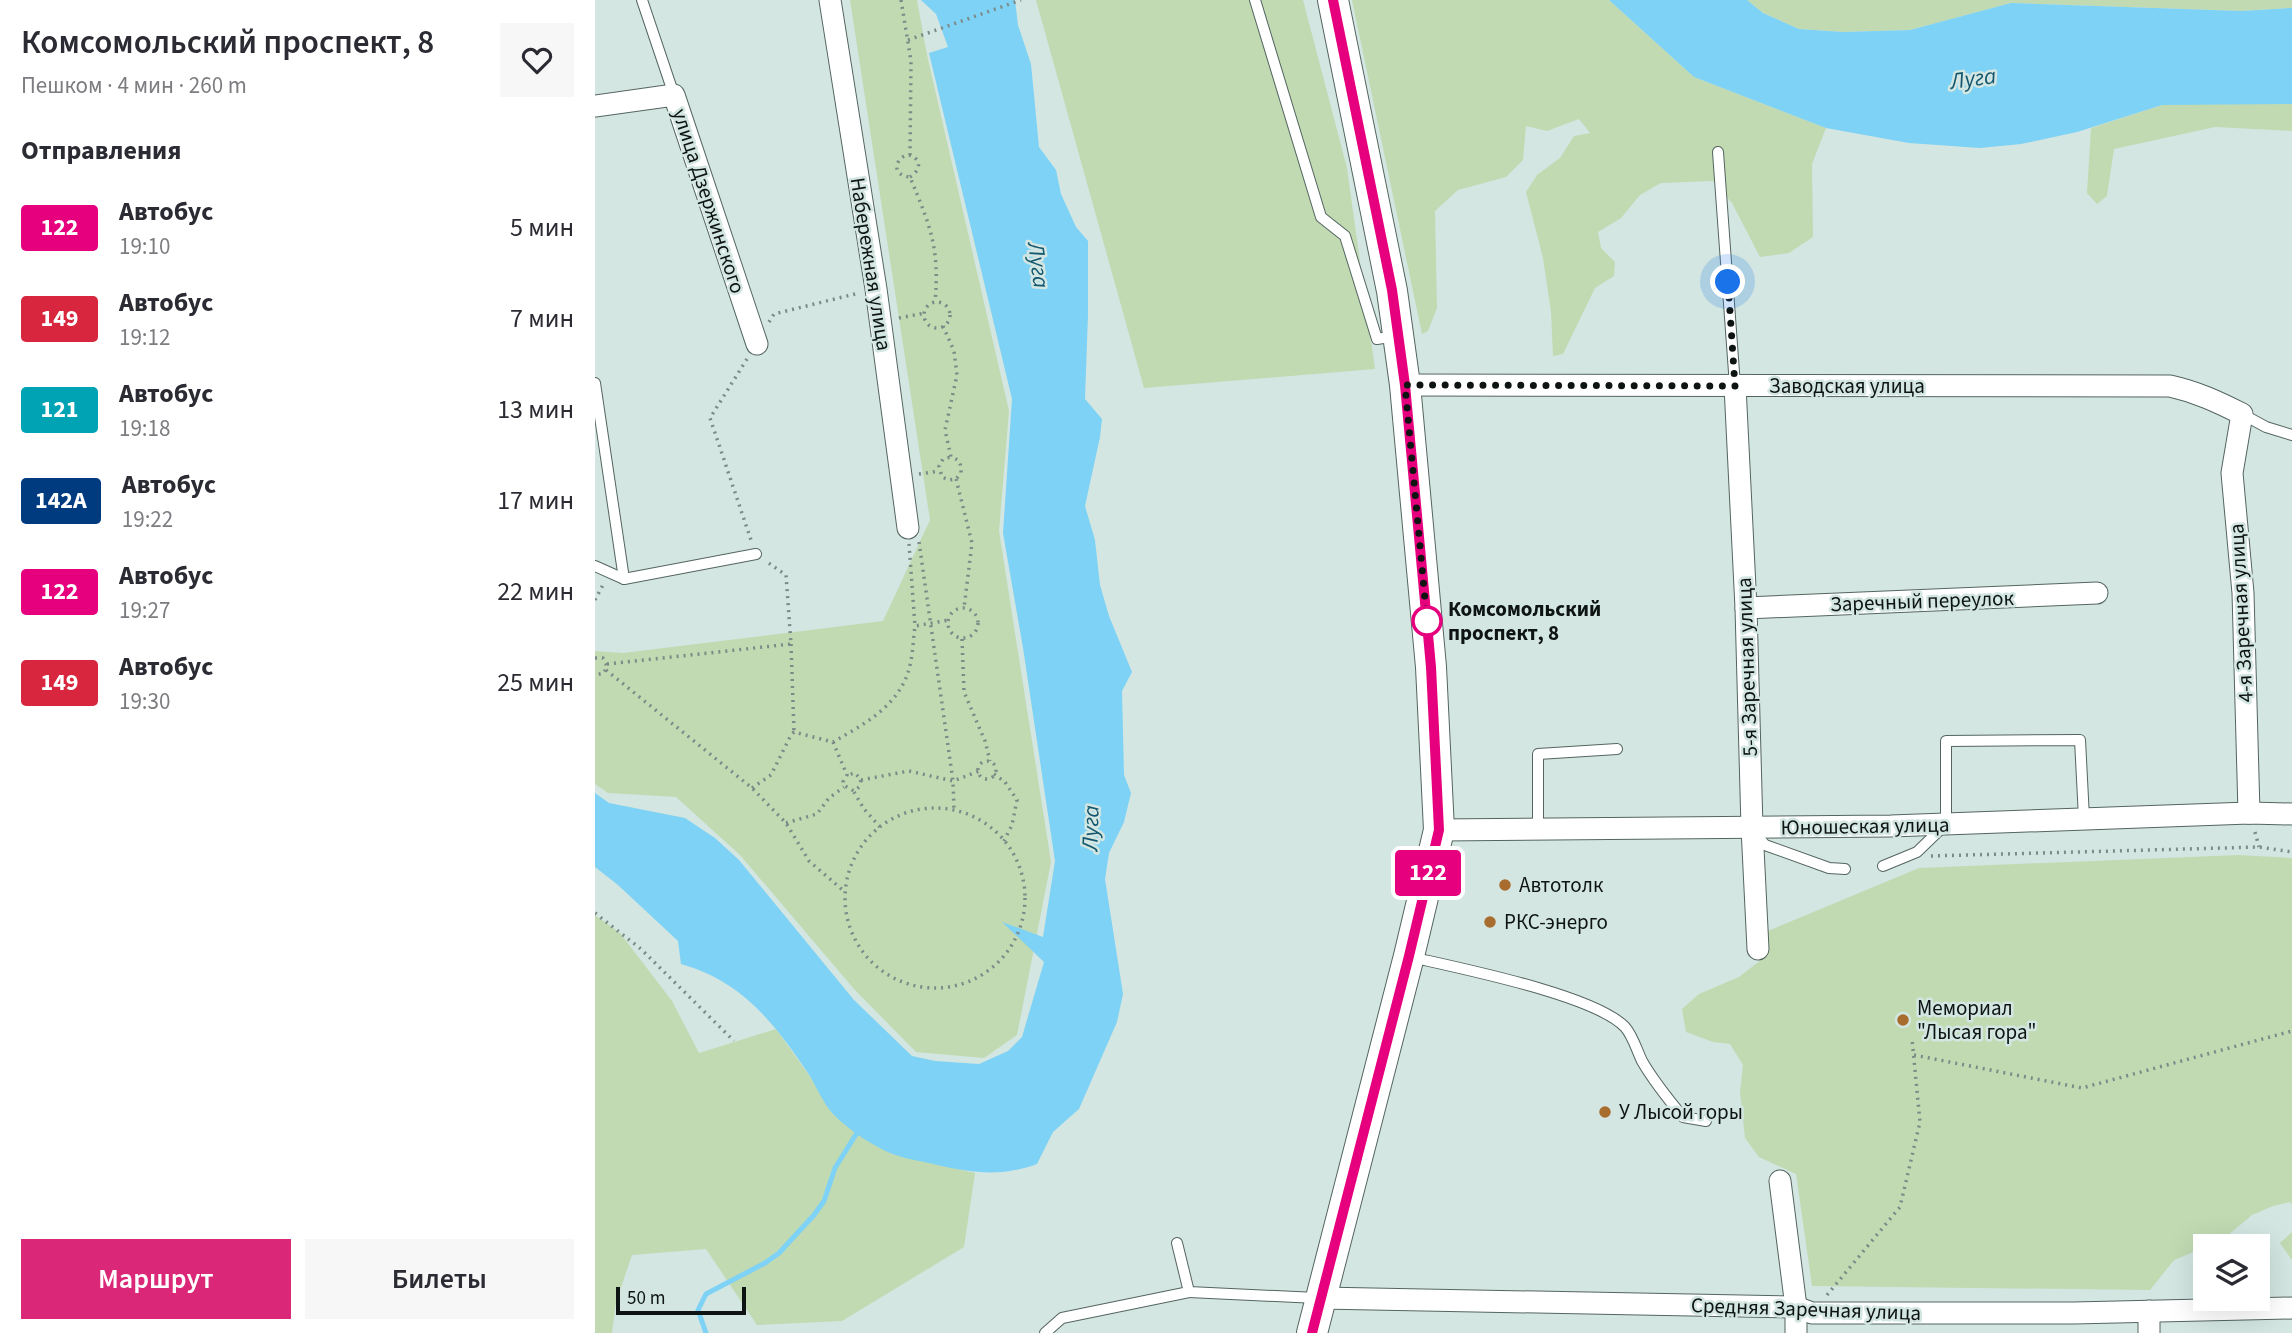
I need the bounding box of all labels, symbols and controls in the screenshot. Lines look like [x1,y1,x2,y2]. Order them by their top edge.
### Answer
text: Комсомольский проспект, 8 [21,19,434,66]
button: heart [500,23,574,97]
water label: Луга [1946,59,1998,98]
text: Пешком · 4 мин · 260 m [21,69,247,102]
street label: улица Дзержинского [665,105,753,297]
text: Отправления [21,132,181,169]
street label: Набережная улица [842,175,900,353]
text: Автобус [119,193,213,230]
text: 5 мин [510,209,574,246]
text: 122 [40,210,79,245]
text: 19:10 [119,230,170,263]
water label: Луга [1019,238,1058,290]
your location [1710,264,1745,299]
text: Автобус [119,284,213,321]
text: 7 мин [510,300,574,337]
text: 149 [40,301,79,336]
text: 19:12 [119,321,170,354]
street label: Заводская улица [1769,371,1925,401]
text: Автобус [119,375,213,412]
text: 13 мин [497,391,574,428]
text: 121 [40,392,79,427]
text: 19:18 [119,412,170,445]
text: Автобус [122,466,216,503]
text: 17 мин [497,482,574,519]
text: 142А [35,483,87,518]
text: 19:22 [122,503,173,536]
street label: 4-я Заречная улица [2221,523,2261,703]
text: Автобус [119,557,213,594]
text: 22 мин [497,573,574,610]
text: 122 [40,574,79,609]
street label: 5-я Заречная улица [1729,577,1765,757]
street label: Заречный переулок [1830,583,2015,619]
text: 19:27 [119,594,170,627]
place label: Комсомольский проспект, 8 [1448,594,1601,648]
marker: Комсомольский проспект, 8 [1412,606,1442,636]
text: Автобус [119,648,213,685]
text: 25 мин [497,664,574,701]
text: 149 [40,665,79,700]
text: 19:30 [119,685,170,718]
water label: Луга [1073,804,1108,854]
street label: Юношеская улица [1780,810,1950,842]
line badge: 122 [1388,850,1468,896]
text: 122 [1409,855,1447,890]
place label: Автотолк [1519,870,1604,900]
marker: Автотолк [1497,877,1513,893]
place label: РКС-энерго [1504,907,1608,937]
marker: РКС-энерго [1482,914,1498,930]
place label: Мемориал "Лысая гора" [1917,993,2036,1047]
marker: Мемориал "Лысая гора" [1895,1012,1911,1028]
place label: У Лысой горы [1619,1097,1743,1127]
marker: У Лысой горы [1597,1104,1613,1120]
map controls [2193,1234,2270,1311]
button: layers [2193,1234,2270,1311]
button: Маршрут [21,1239,291,1319]
button: Билеты [305,1239,574,1319]
scale bar [616,1284,745,1316]
text: 50 m [627,1285,665,1312]
street label: Средняя Заречная улица [1690,1290,1922,1328]

